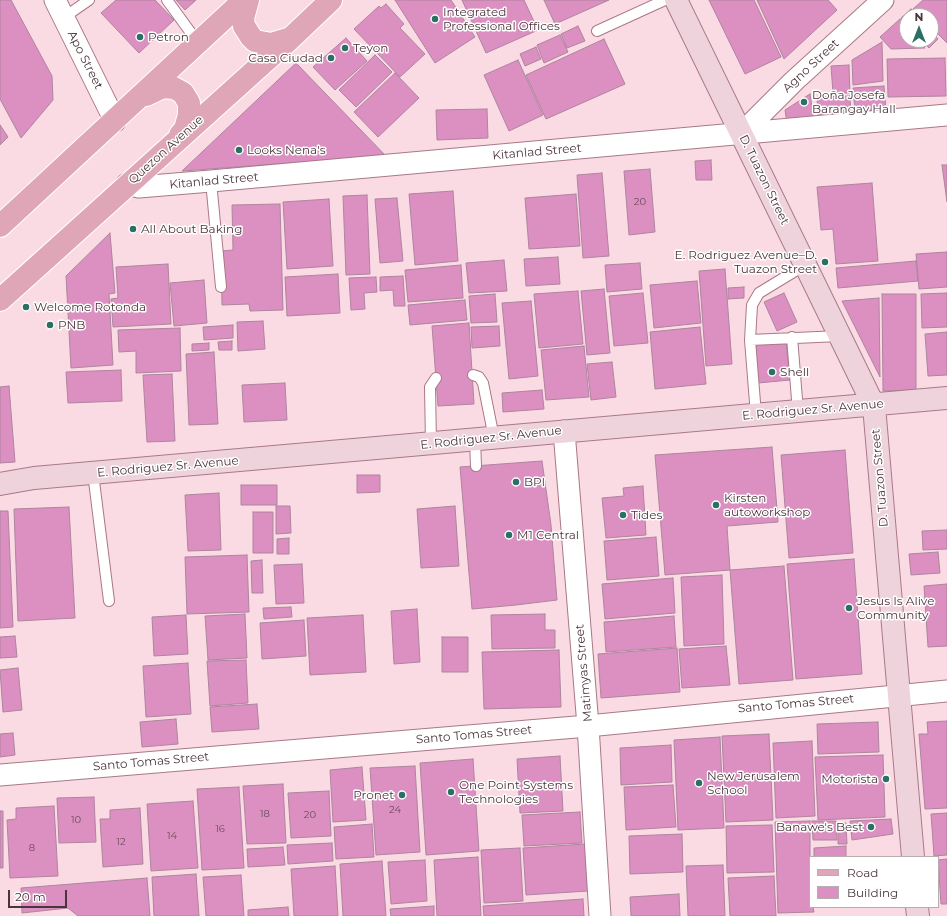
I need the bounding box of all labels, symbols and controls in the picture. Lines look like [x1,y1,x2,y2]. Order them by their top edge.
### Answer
place label: Integrated Professional Offices [443,5,560,33]
north arrow [899,8,939,48]
text: N [915,10,923,24]
marker: Integrated Professional Offices [430,14,440,24]
street label: Apo Street [64,28,106,92]
place label: Petron [148,30,189,44]
marker: Petron [135,32,145,42]
street label: Agno Street [780,36,842,96]
place label: Teyon [353,41,388,55]
marker: Teyon [340,43,350,53]
place label: Casa Ciudad [248,51,323,65]
marker: Casa Ciudad [326,53,336,63]
place label: Doña Josefa Barangay Hall [812,88,896,116]
marker: Doña Josefa Barangay Hall [799,97,809,107]
street label: Quezon Avenue [126,113,206,187]
street label: D. Tuazon Street [736,133,792,227]
street label: Kitanlad Street [492,141,582,163]
place label: Looks Nena's [247,143,325,157]
marker: Looks Nena's [234,145,244,155]
street label: Kitanlad Street [169,170,259,192]
house number: 20 [634,196,646,208]
place label: All About Baking [141,222,242,236]
marker: All About Baking [128,224,138,234]
place label: E. Rodriguez Avenue–D. Tuazon Street [675,248,817,276]
marker: E. Rodriguez Avenue–D. Tuazon Street [820,257,830,267]
place label: Welcome Rotonda [34,300,146,314]
marker: Welcome Rotonda [21,302,31,312]
place label: PNB [58,318,85,332]
marker: PNB [45,320,55,330]
place label: Shell [780,365,809,379]
marker: Shell [767,367,777,377]
street label: E. Rodriguez Sr. Avenue [742,397,884,423]
street label: E. Rodriguez Sr. Avenue [420,423,562,453]
street label: D. Tuazon Street [869,428,891,528]
street label: E. Rodriguez Sr. Avenue [97,454,239,480]
place label: BPI [524,475,545,489]
marker: BPI [511,477,521,487]
place label: Kirsten autoworkshop [724,491,810,519]
marker: Kirsten autoworkshop [711,500,721,510]
place label: Tides [631,508,662,522]
marker: Tides [618,510,628,520]
place label: M1 Central [517,528,579,542]
marker: M1 Central [504,530,514,540]
place label: Jesus Is Alive Community [857,594,934,622]
marker: Jesus Is Alive Community [844,603,854,613]
street label: Matimyas Street [573,624,595,722]
street label: Santo Tomas Street [737,692,855,716]
street label: Santo Tomas Street [415,723,533,747]
street label: Santo Tomas Street [92,750,210,774]
place label: New Jerusalem School [707,769,800,797]
place label: Motorista [821,772,878,786]
marker: Motorista [881,774,891,784]
place label: One Point Systems Technologies [459,778,573,806]
marker: New Jerusalem School [694,778,704,788]
marker: One Point Systems Technologies [446,787,456,797]
place label: Pronet [353,788,394,802]
marker: Pronet [397,790,407,800]
house number: 24 [389,804,401,816]
house number: 18 [260,808,270,820]
house number: 20 [304,809,316,821]
house number: 10 [71,814,81,826]
place label: Banawe's Best [776,820,863,834]
marker: Banawe's Best [866,822,876,832]
house number: 16 [215,823,225,835]
house number: 14 [167,830,177,842]
house number: 12 [116,836,126,848]
house number: 8 [29,842,35,854]
legend [809,856,939,908]
text: Road [847,865,878,880]
scale bar [10,882,69,908]
text: Building [847,885,898,900]
text: 20 m [15,889,46,904]

